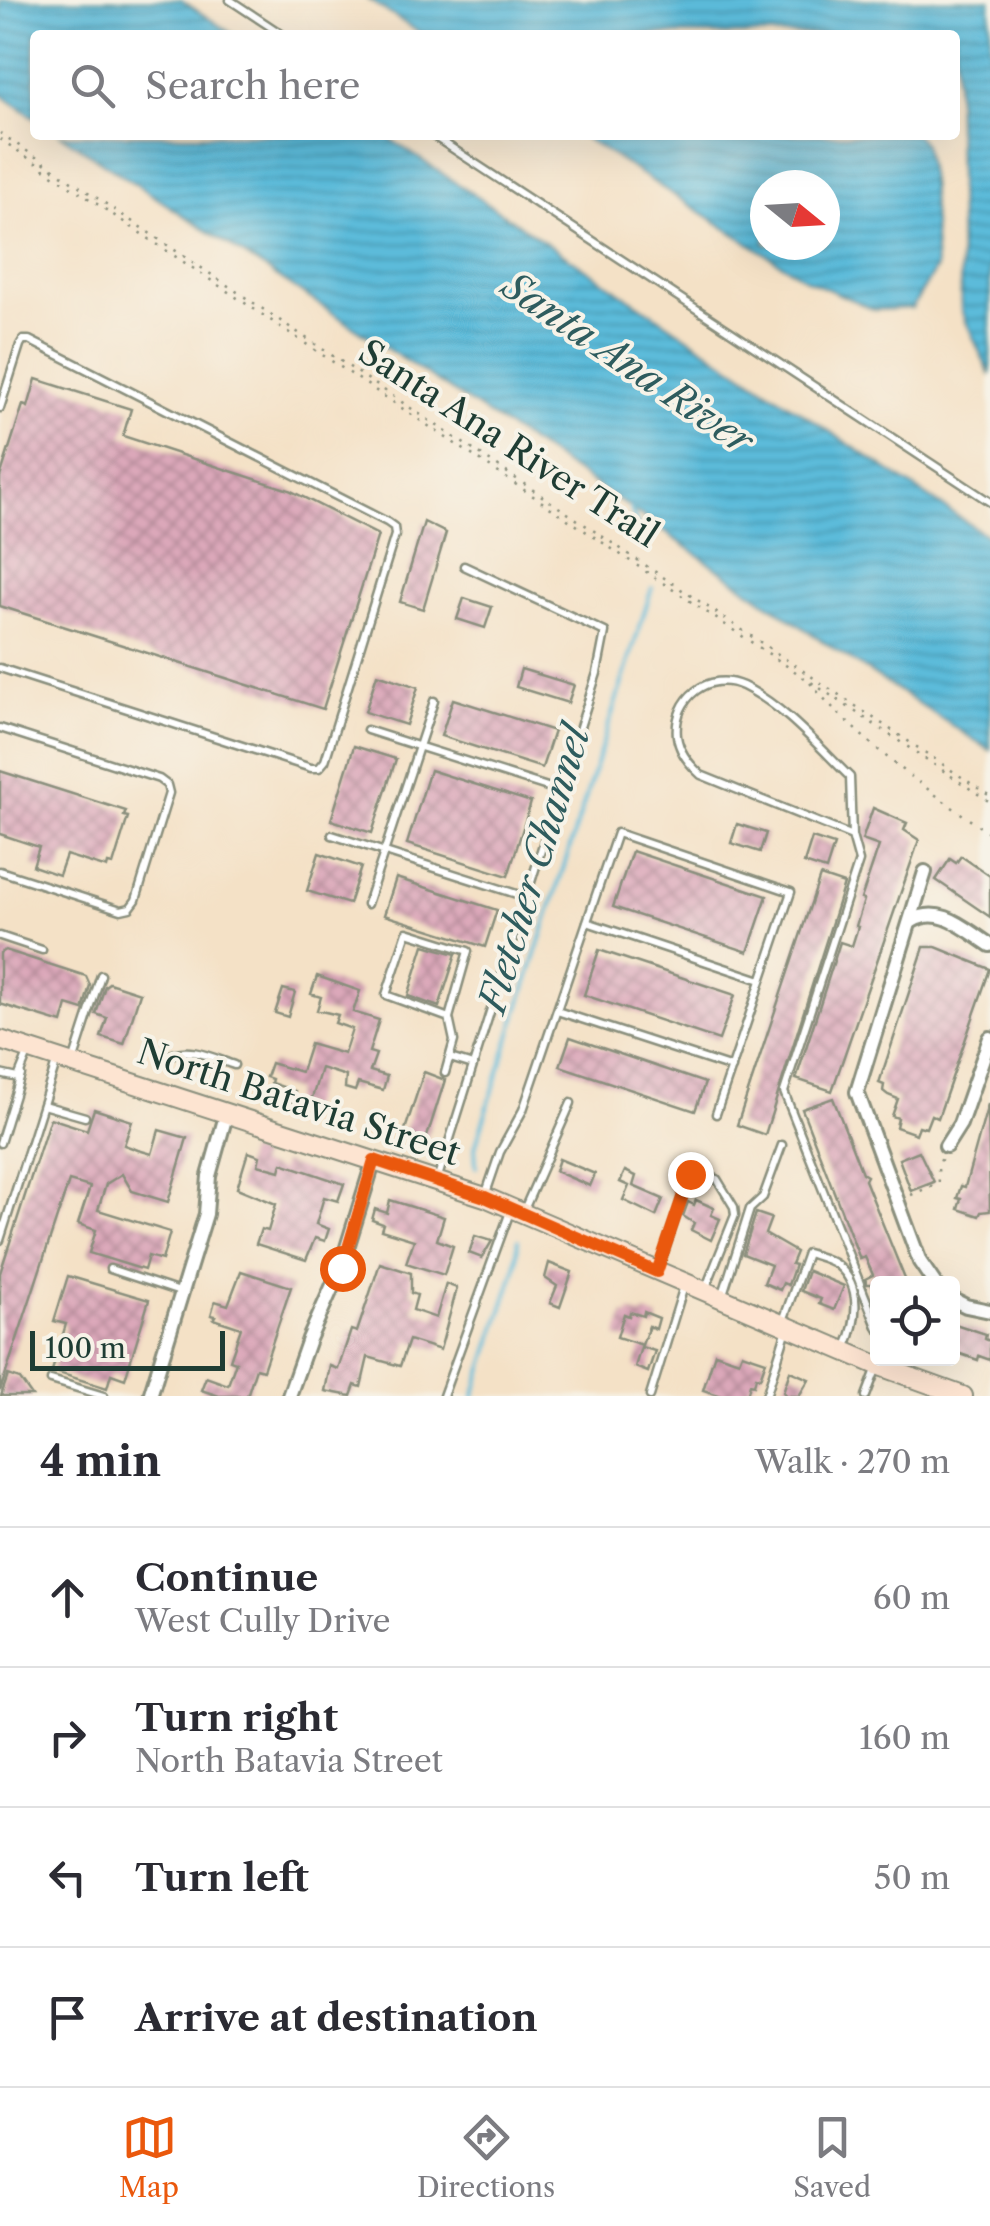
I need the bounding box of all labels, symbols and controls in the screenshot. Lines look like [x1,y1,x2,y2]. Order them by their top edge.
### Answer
search box [30,30,960,140]
icon: search [65,58,120,113]
text: Search here [145,62,360,109]
north arrow [750,170,840,260]
water label: Santa Ana River [492,261,764,465]
street label: Santa Ana River Trail [351,330,667,556]
water label: Fletcher Channel [467,716,601,1021]
street label: North Batavia Street [132,1030,466,1175]
route end [668,1152,714,1198]
route start [320,1246,366,1292]
map controls [870,1276,960,1366]
button: locate [870,1276,960,1366]
scale bar [30,1326,225,1370]
text: 100 m [45,1331,126,1365]
text: 4 min [40,1435,161,1487]
text: Walk · 270 m [755,1442,950,1481]
text: Continue [135,1554,318,1601]
icon: ahead [40,1570,95,1625]
text: 60 m [873,1578,950,1617]
text: West Cully Drive [135,1601,390,1640]
text: Turn right [135,1694,338,1741]
icon: right [40,1710,95,1765]
text: 160 m [859,1718,950,1757]
text: North Batavia Street [135,1741,443,1780]
icon: left [40,1850,95,1905]
text: Turn left [135,1854,309,1901]
text: 50 m [874,1858,950,1897]
icon: arrive [40,1990,95,2045]
text: Arrive at destination [135,1994,538,2041]
tab: Map [119,2110,179,2204]
tab: Directions [417,2110,555,2204]
tab: Saved [793,2110,871,2204]

